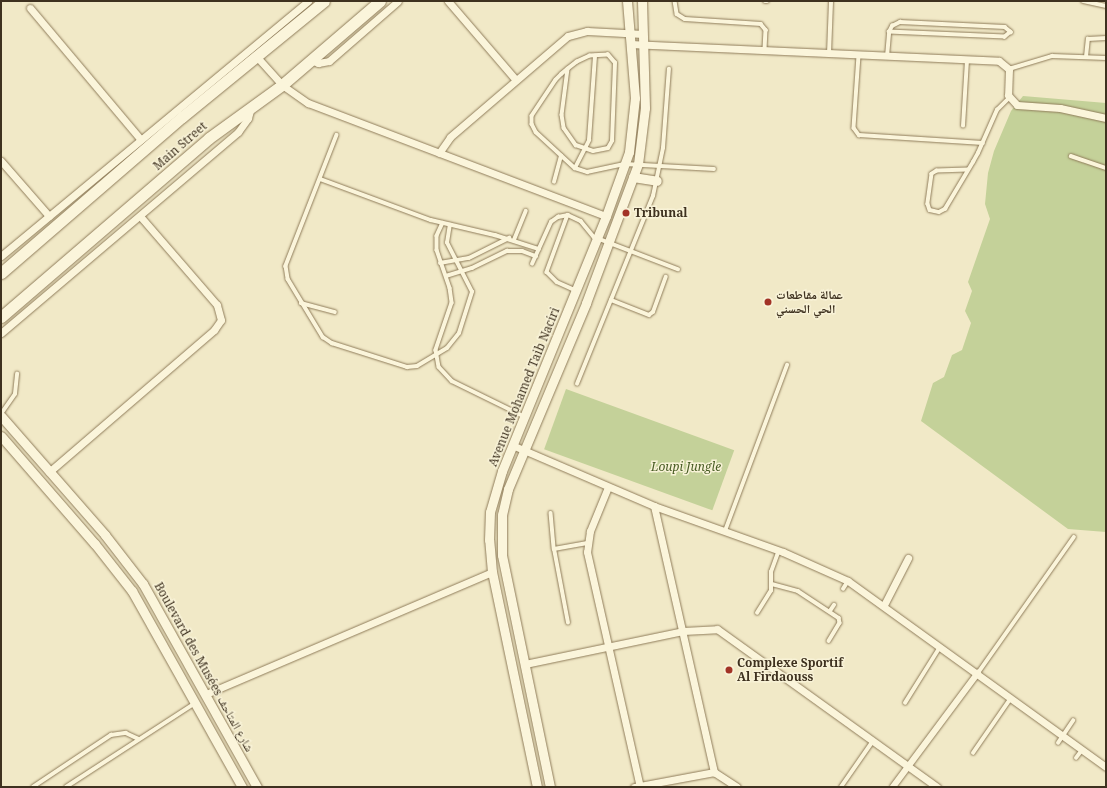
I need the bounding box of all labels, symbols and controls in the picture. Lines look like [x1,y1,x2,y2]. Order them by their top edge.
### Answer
street label: Main Street [150,119,210,173]
place label: Tribunal [634,206,688,220]
marker: Tribunal [621,208,631,218]
place label: عمالة مقاطعات الحي الحسني [776,288,843,316]
marker: عمالة مقاطعات الحي الحسني [763,297,773,307]
street label: Avenue Mohamed Taib Naciri [485,305,563,469]
park label: Loupi Jungle [651,460,721,474]
street label: Boulevard des Musées شارع المتاحف [151,580,257,754]
place label: Complexe Sportif Al Firdaouss [737,656,843,684]
marker: Complexe Sportif Al Firdaouss [724,665,734,675]

